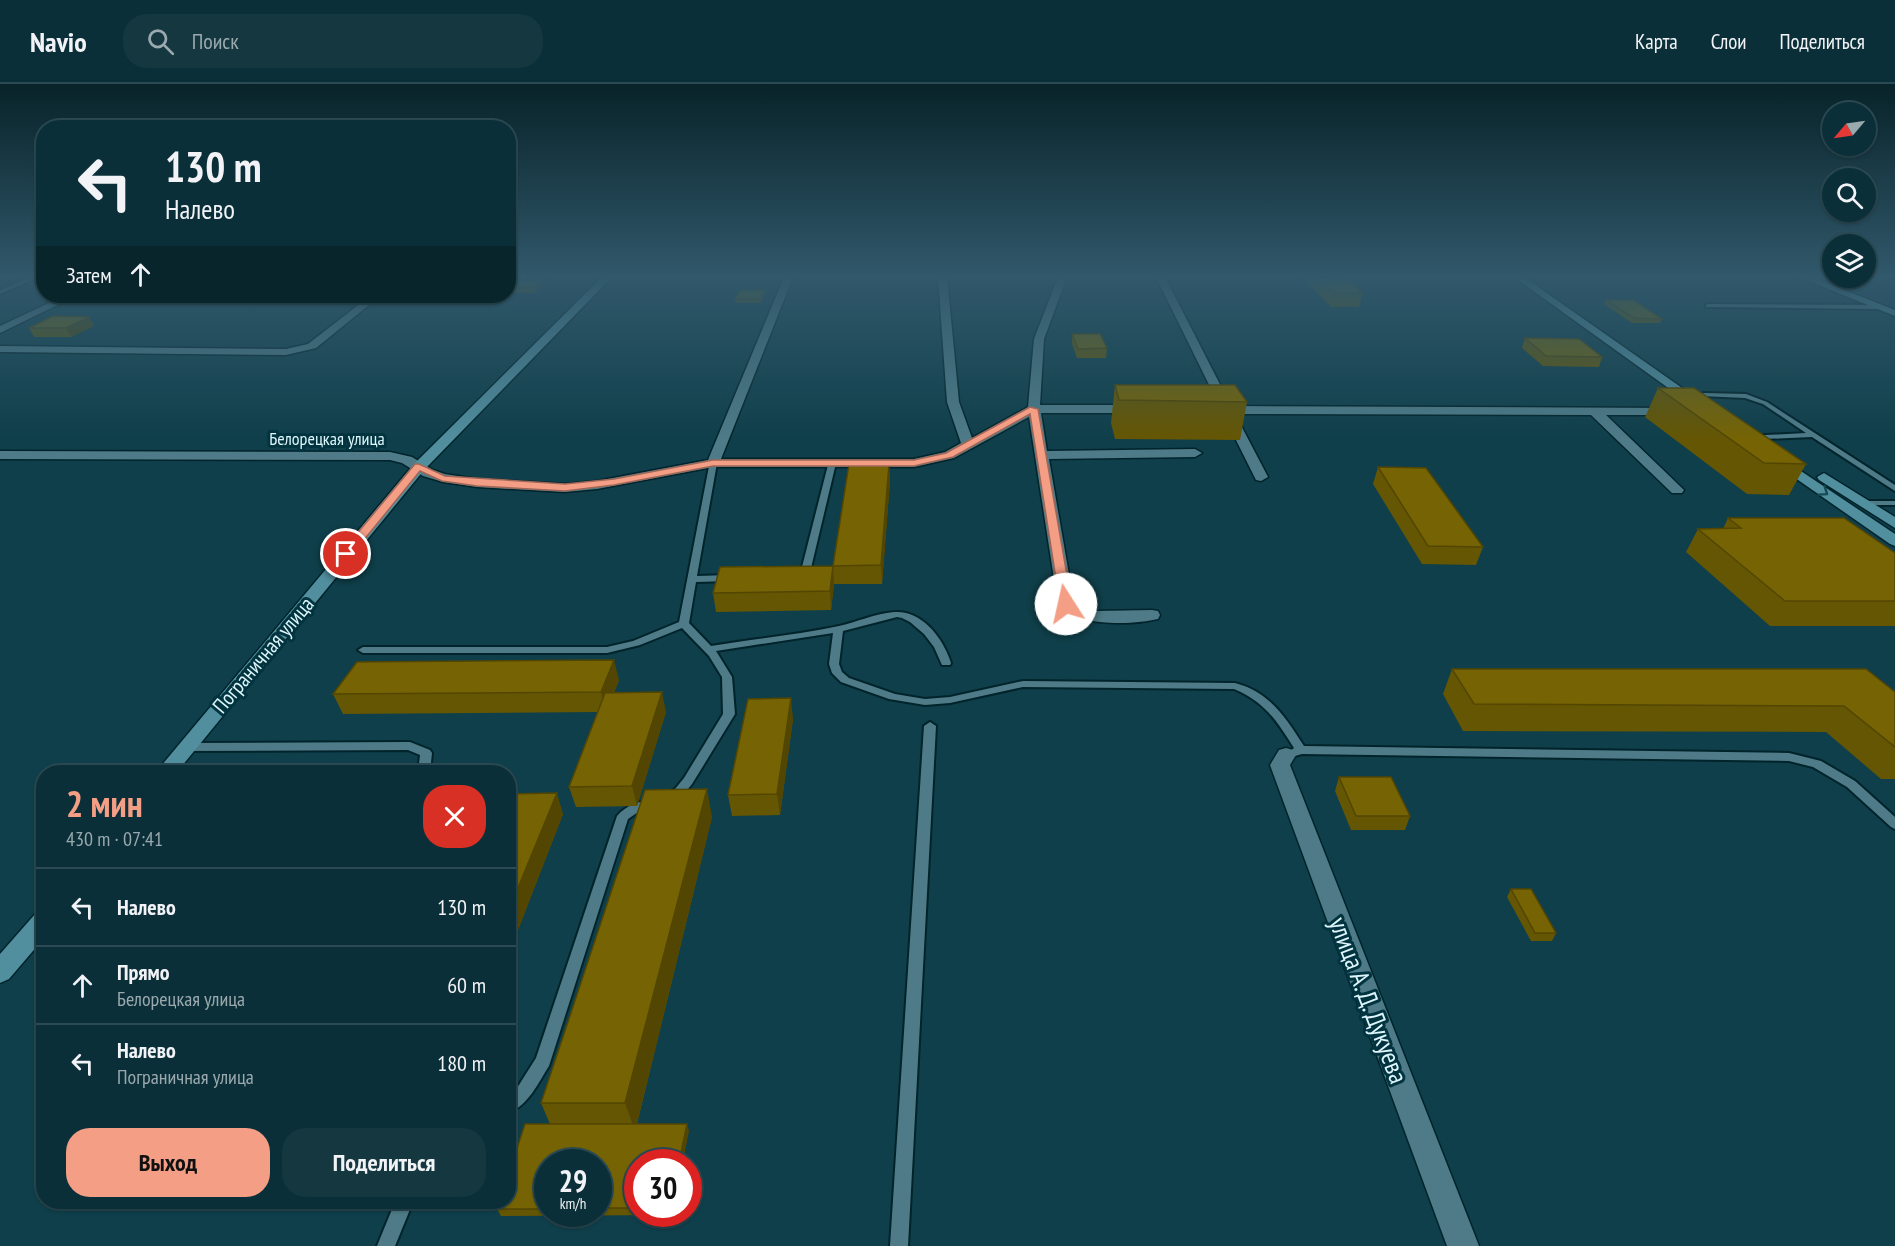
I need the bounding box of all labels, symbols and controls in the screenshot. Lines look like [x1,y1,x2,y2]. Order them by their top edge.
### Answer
search box [123,14,543,68]
text: Navio [30,23,87,60]
icon: search [144,25,177,58]
text: Поиск [192,27,239,55]
text: Карта [1635,28,1678,55]
text: Слои [1711,28,1746,55]
text: Поделиться [1779,28,1865,55]
north arrow [1822,102,1876,156]
map controls [1822,102,1876,288]
text: 130 m [165,139,262,194]
icon: left [66,144,144,222]
button: search [1822,168,1876,222]
text: Налево [165,192,235,226]
button: layers [1822,234,1876,288]
icon: ahead [124,258,157,291]
text: Затем [66,261,112,289]
street label: Белорецкая улица [269,427,385,450]
one-way arrow [1818,484,1828,496]
pin [320,528,371,579]
icon: arrive [329,537,362,570]
position arrow [1034,572,1098,636]
street label: Пограничная улица [207,591,319,719]
text: 2 мин [66,780,143,827]
button: close [423,785,486,848]
text: 430 m · 07:41 [66,826,163,852]
icon: left [66,891,99,924]
text: Налево [117,893,176,921]
text: 130 m [437,893,486,921]
street label: улица А. Д. Дукуева [1322,912,1416,1088]
text: Прямо [117,958,170,986]
icon: ahead [66,969,99,1002]
text: 60 m [447,971,486,999]
text: Белорецкая улица [117,986,245,1012]
text: Налево [117,1036,176,1064]
icon: left [66,1047,99,1080]
text: 180 m [437,1049,486,1077]
text: Пограничная улица [117,1064,254,1090]
button: Выход [66,1128,270,1197]
button: Поделиться [282,1128,486,1197]
speed limit sign: 30 [624,1149,702,1227]
text: 29 [559,1161,587,1200]
text: km/h [560,1194,586,1213]

